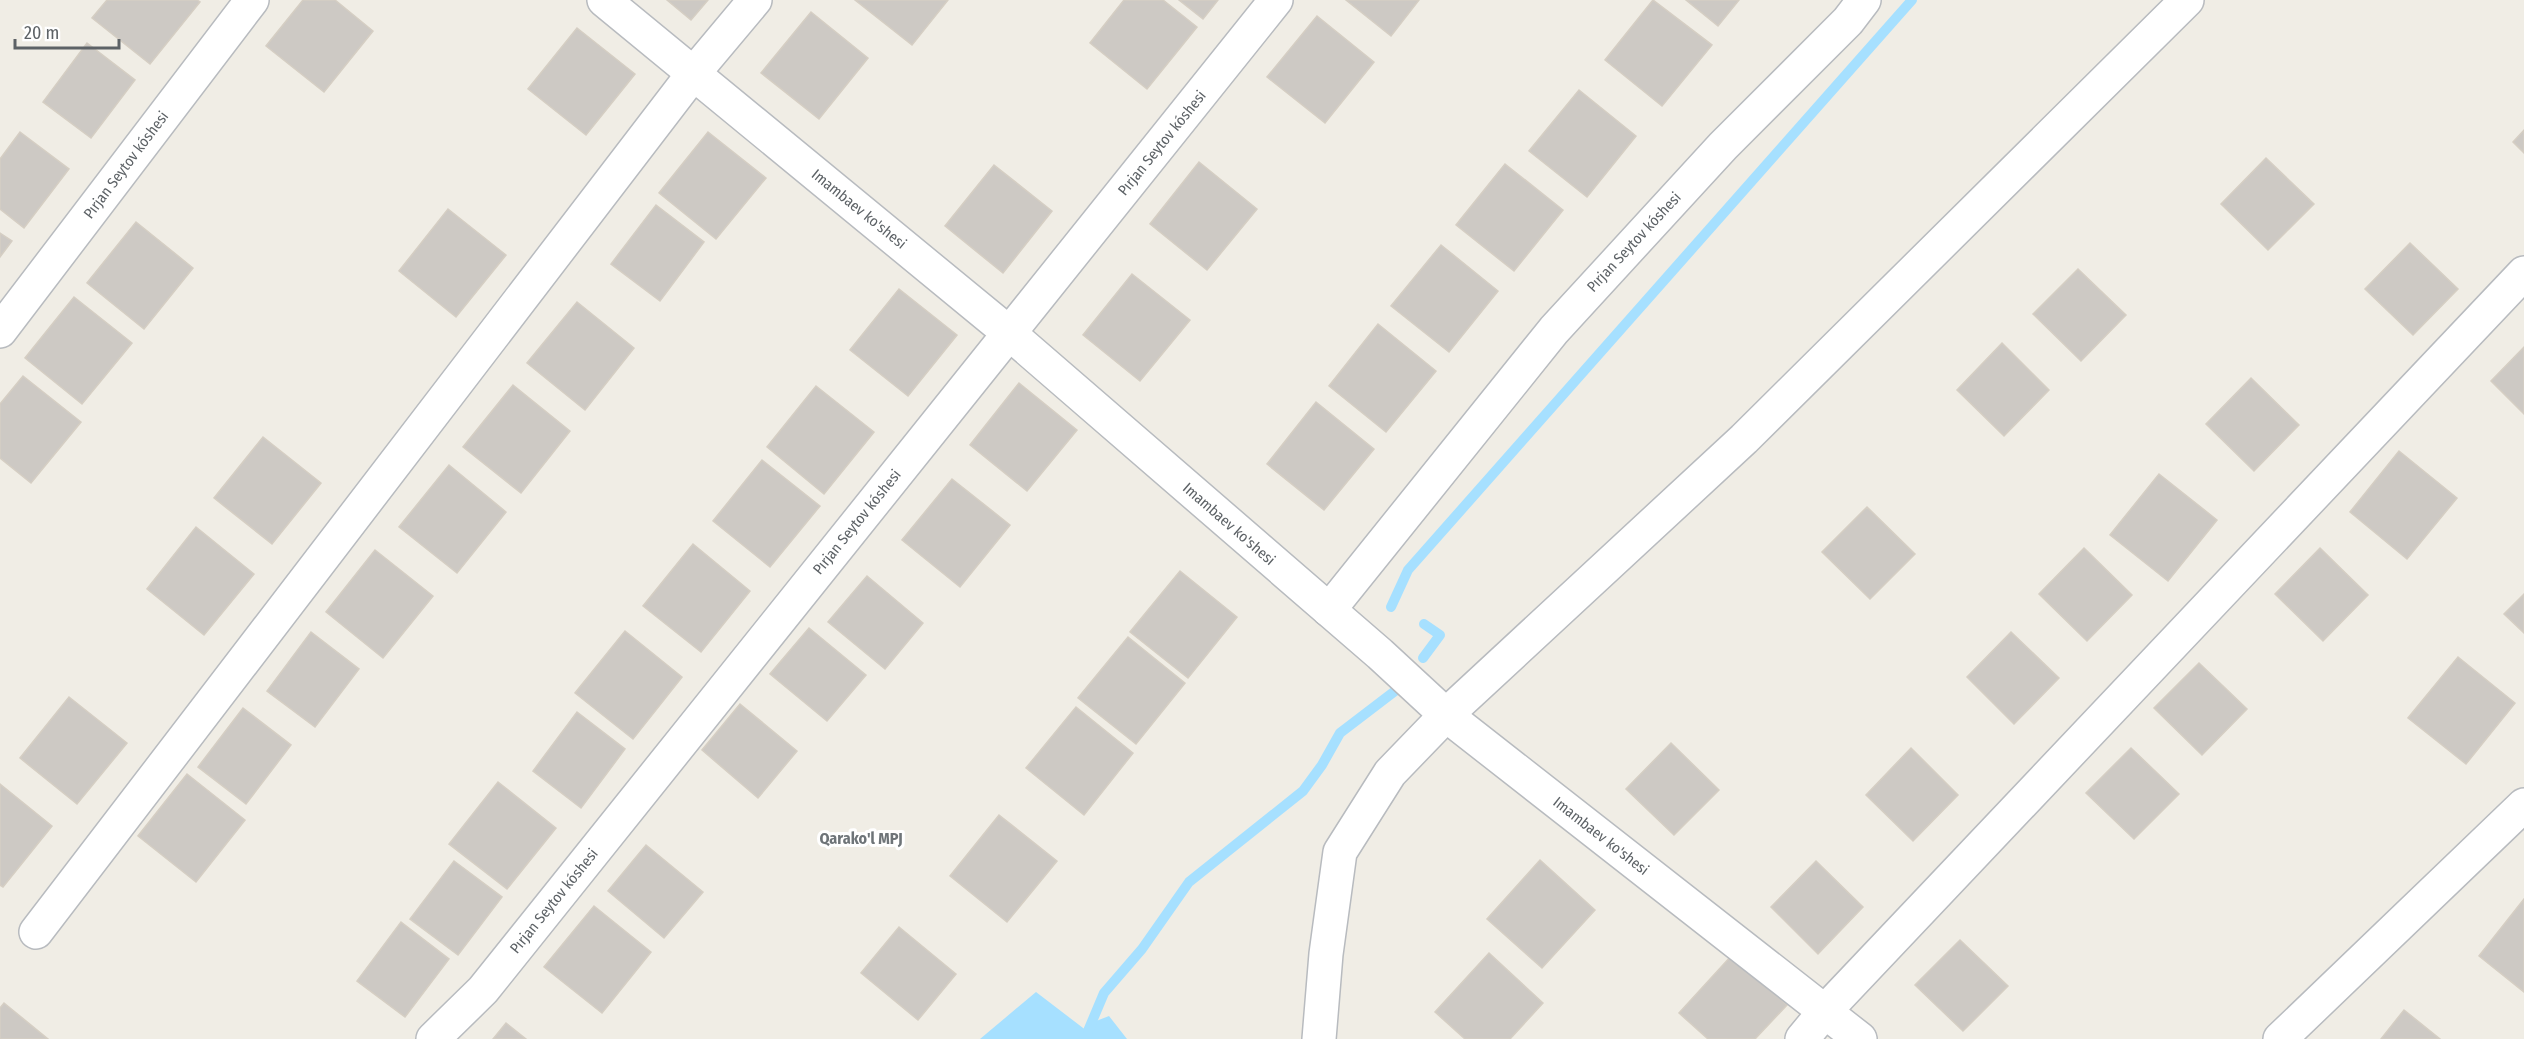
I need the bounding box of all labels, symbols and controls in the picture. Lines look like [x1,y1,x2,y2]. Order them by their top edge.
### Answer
scale bar [15,12,118,50]
text: 20 m [24,22,59,44]
street label: Pırjan Seytov kóshesi [1114,87,1210,199]
street label: Pırjan Seytov kóshesi [80,108,172,222]
street label: Imambaev ko'shesi [808,165,910,253]
street label: Pırjan Seytov kóshesi [1583,188,1685,296]
street label: Pırjan Seytov kóshesi [809,466,905,578]
street label: Imambaev ko'shesi [1179,479,1279,569]
street label: Imambaev ko'shesi [1550,793,1652,879]
district label: Qarako'l MPJ [819,829,903,848]
street label: Pırjan Seytov kóshesi [506,845,602,957]

